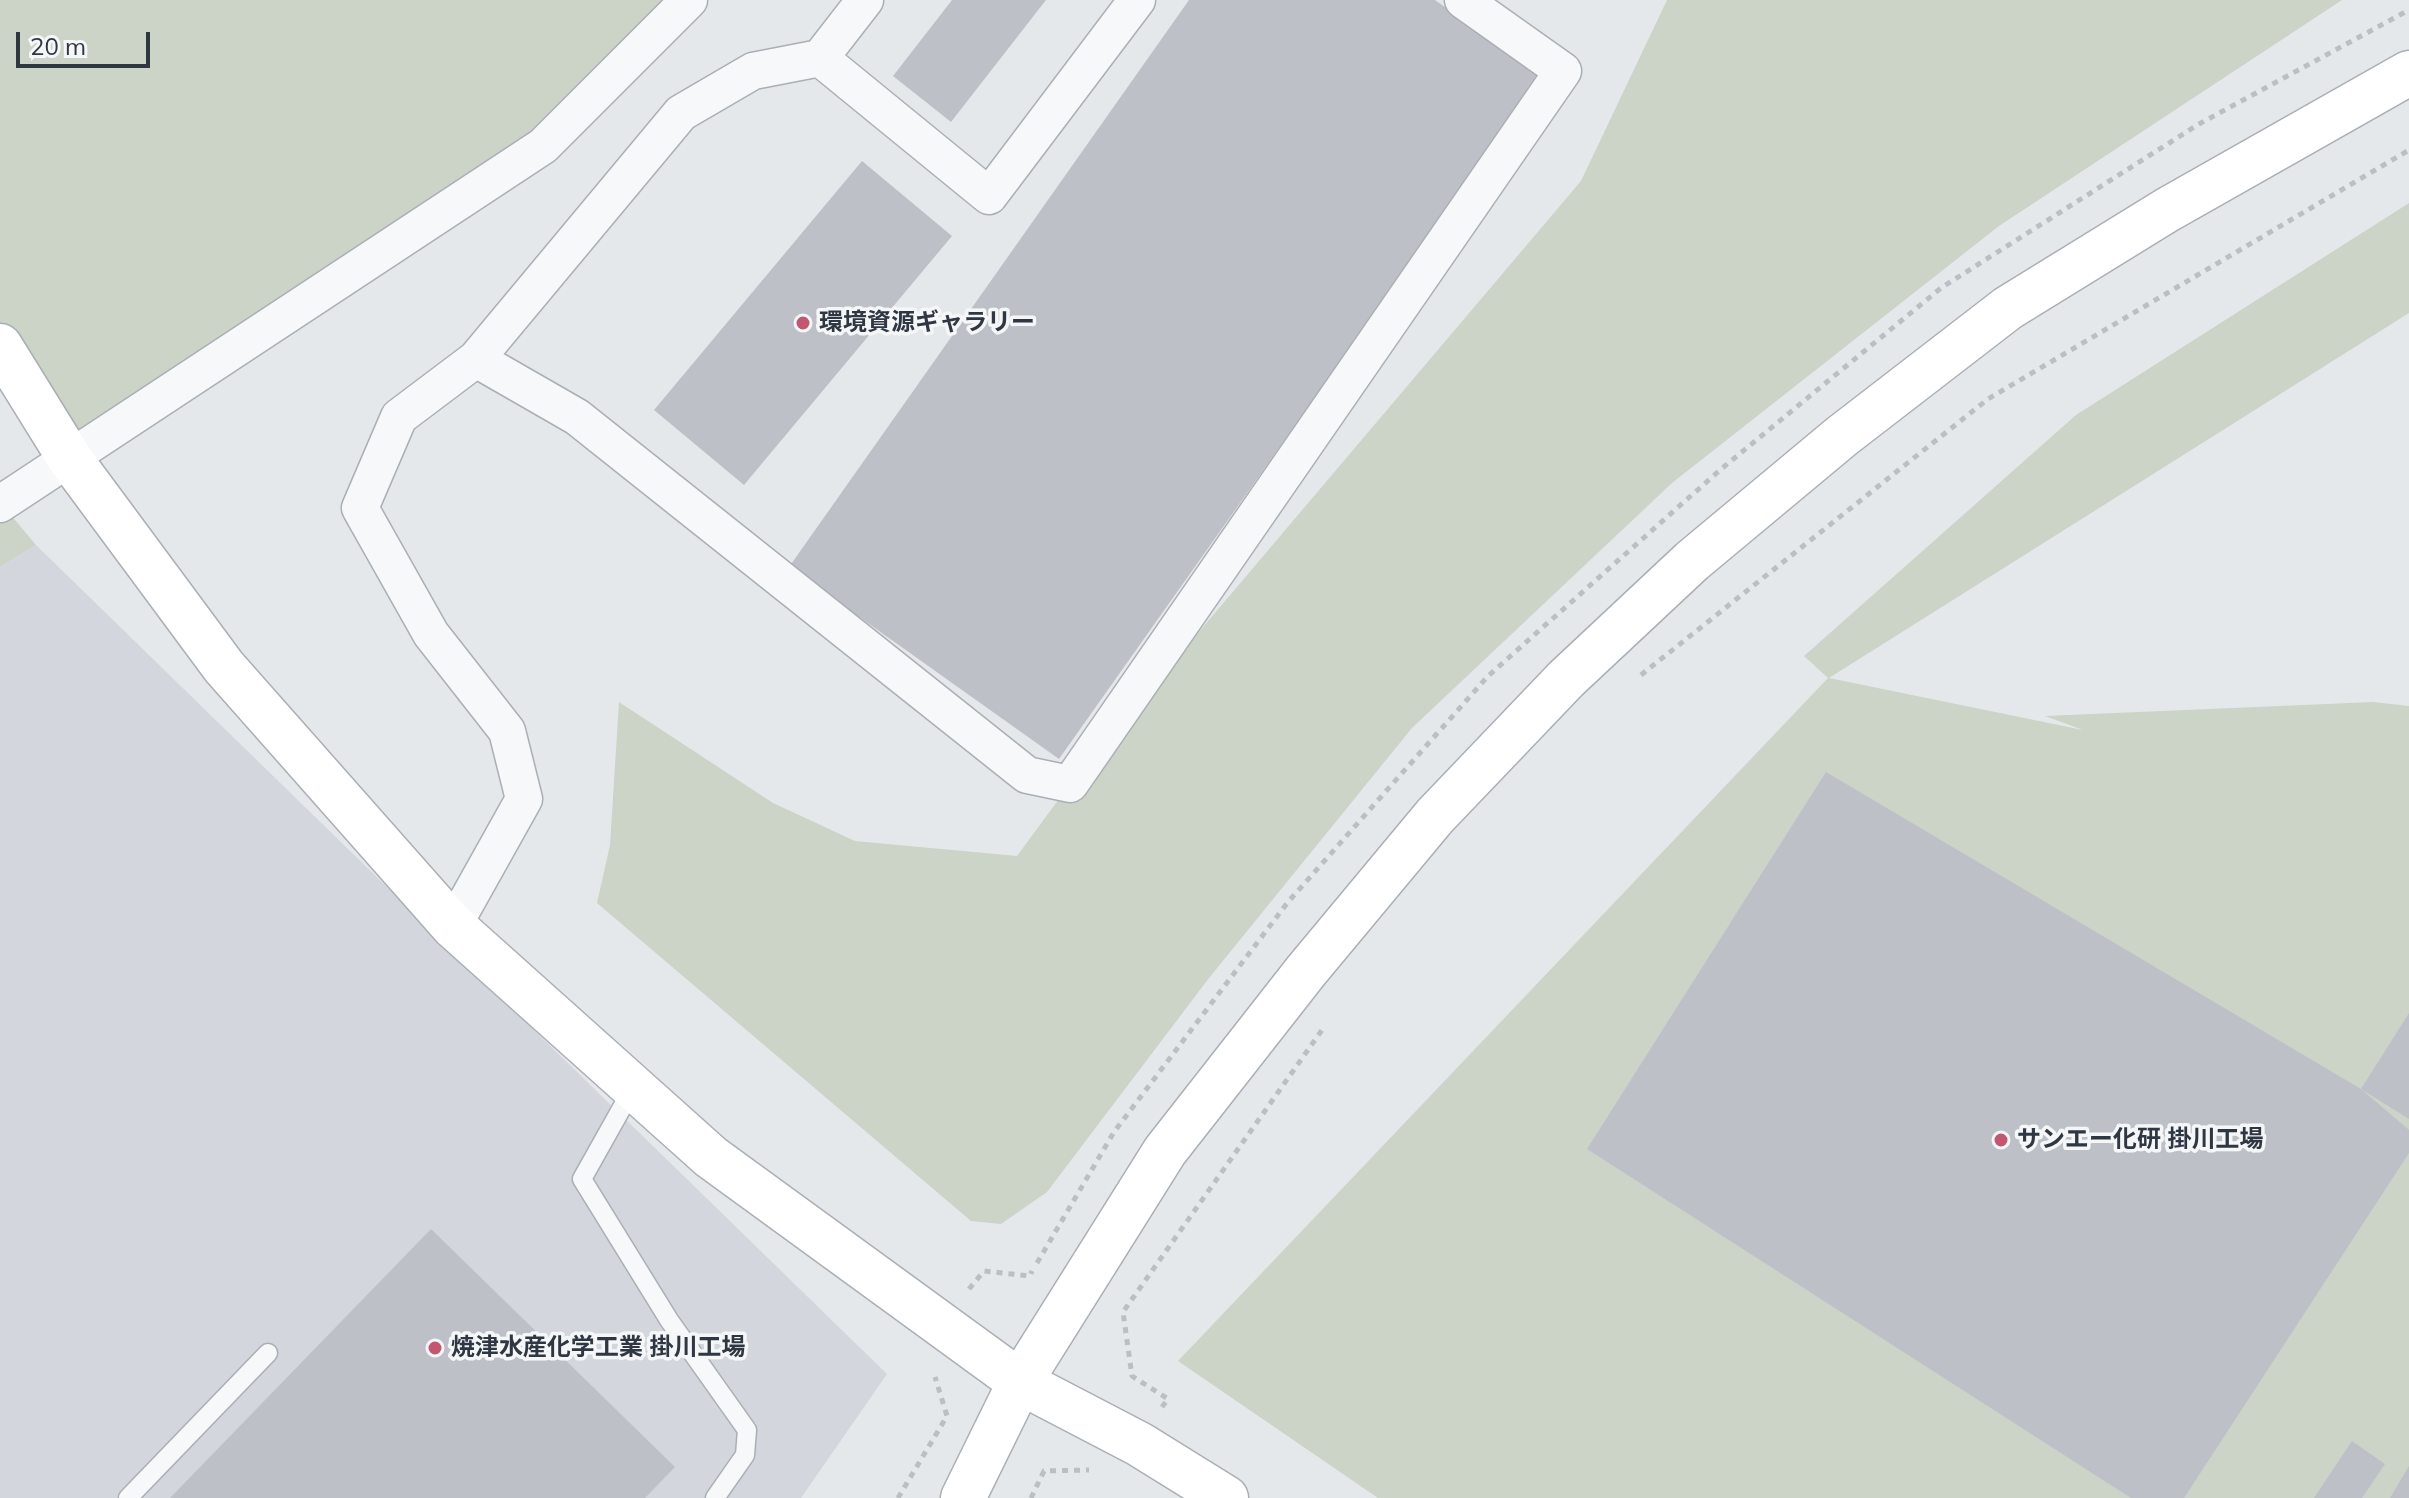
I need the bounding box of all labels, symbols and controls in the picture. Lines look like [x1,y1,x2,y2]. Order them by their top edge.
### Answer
scale bar [20,16,154,66]
text: 20 m [30,31,86,61]
place label: 環境資源ギャラリー [819,309,1035,337]
marker: 環境資源ギャラリー [794,314,812,332]
place label: サンエー化研 掛川工場 [2017,1126,2264,1154]
marker: サンエー化研 掛川工場 [1992,1131,2010,1149]
place label: 焼津水産化学工業 掛川工場 [451,1334,746,1362]
marker: 焼津水産化学工業 掛川工場 [426,1339,444,1357]

